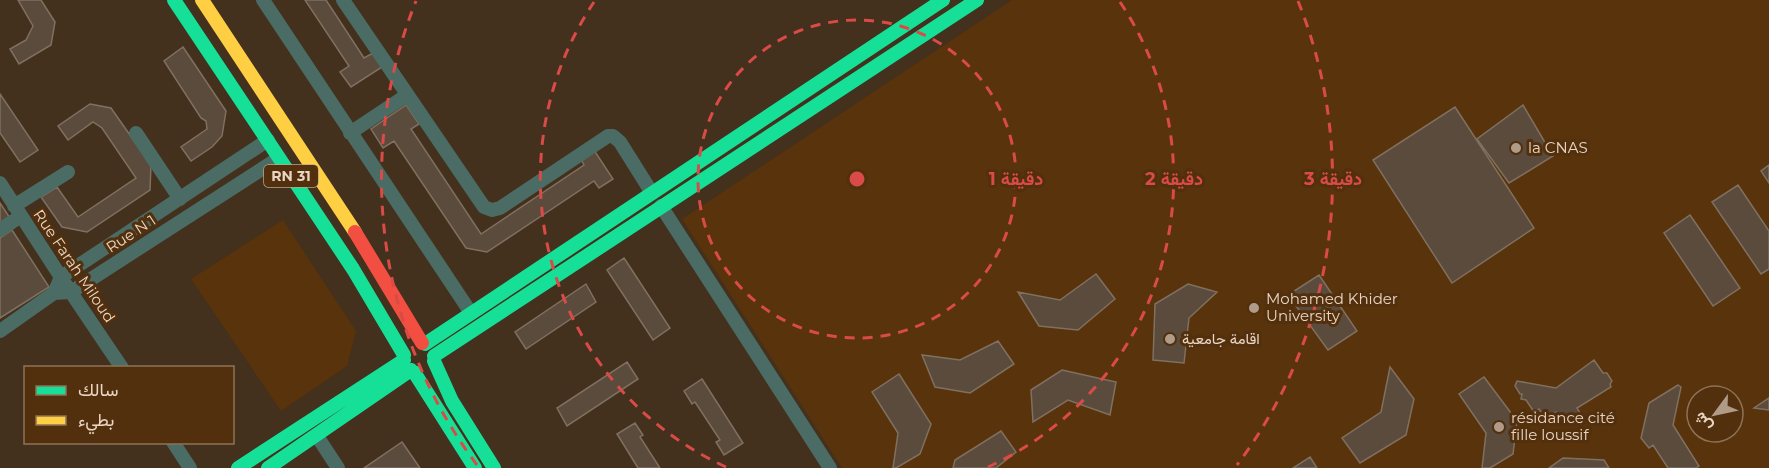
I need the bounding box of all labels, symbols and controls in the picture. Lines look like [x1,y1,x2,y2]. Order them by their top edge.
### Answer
place label: la CNAS [1528,138,1588,157]
marker: la CNAS [1509,141,1523,155]
road number: RN 31 [264,165,318,187]
text: 1 دقيقة [989,168,1043,190]
text: 2 دقيقة [1145,168,1203,190]
text: 3 دقيقة [1303,168,1362,190]
centre of rings [847,169,867,189]
street label: Rue Farah Miloud [30,206,119,326]
street label: Rue N 1 [102,211,159,257]
place label: Mohamed Khider University [1266,289,1398,325]
marker: Mohamed Khider University [1247,301,1261,315]
place label: اقامة جامعية [1182,329,1260,348]
marker: اقامة جامعية [1163,332,1177,346]
legend [24,366,234,444]
text: سالك [78,379,118,401]
north arrow [1685,384,1745,444]
place label: résidance cité fille loussif [1511,408,1615,444]
text: بطيء [78,409,114,435]
text: ش [1690,409,1716,435]
marker: résidance cité fille loussif [1492,420,1506,434]

